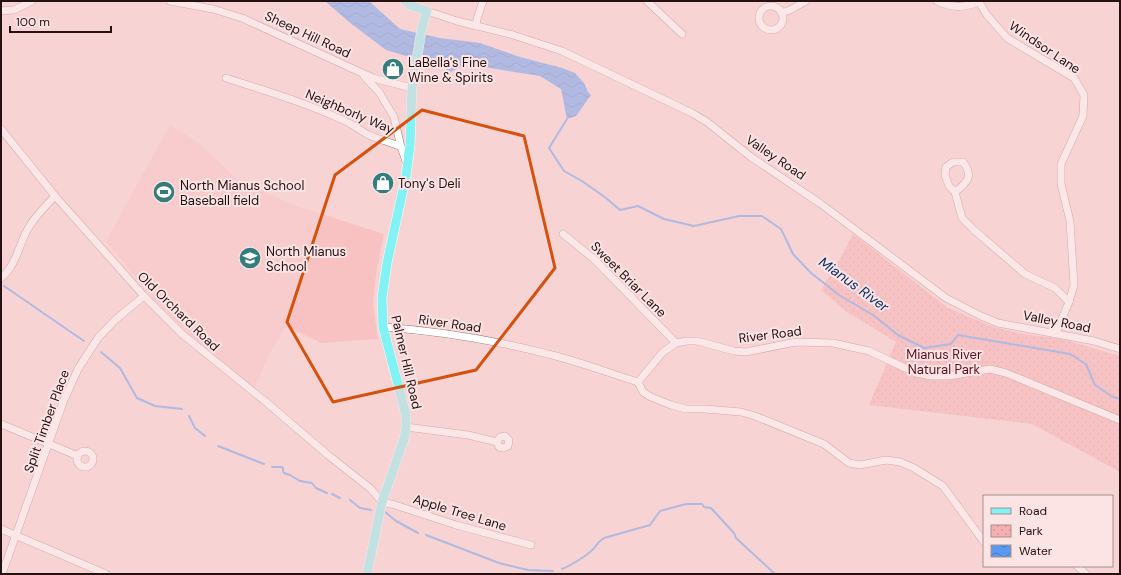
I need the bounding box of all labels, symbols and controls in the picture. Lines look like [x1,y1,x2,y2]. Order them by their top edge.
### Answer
street label: Sheep Hill Road [262,7,353,62]
scale bar [10,8,111,34]
text: 100 m [16,14,50,30]
street label: Windsor Lane [1006,17,1084,78]
place label: LaBella's Fine Wine & Spirits [408,54,493,86]
shop icon: LaBella's Fine Wine & Spirits [380,56,406,82]
street label: Neighborly Way [303,85,397,138]
street label: Valley Road [742,131,809,184]
shop icon: Tony's Deli [370,170,396,196]
place label: Tony's Deli [398,175,461,192]
place label: North Mianus School Baseball field [180,177,304,209]
sports icon: North Mianus School Baseball field [151,179,177,205]
street label: Sweet Briar Lane [587,238,670,321]
place label: North Mianus School [266,243,346,275]
school or university icon: North Mianus School [237,245,263,271]
water label: Mianus River [815,253,893,316]
street label: Old Orchard Road [134,268,223,355]
street label: Valley Road [1021,307,1092,336]
street label: River Road [417,311,482,336]
street label: Palmer Hill Road [387,313,426,411]
street label: River Road [738,322,803,347]
park label: Mianus River Natural Park [906,346,982,378]
street label: Split Timber Place [20,367,73,475]
street label: Apple Tree Lane [411,490,509,535]
legend [983,495,1113,567]
text: Road [1019,503,1047,519]
text: Park [1019,523,1043,539]
text: Water [1019,543,1053,559]

